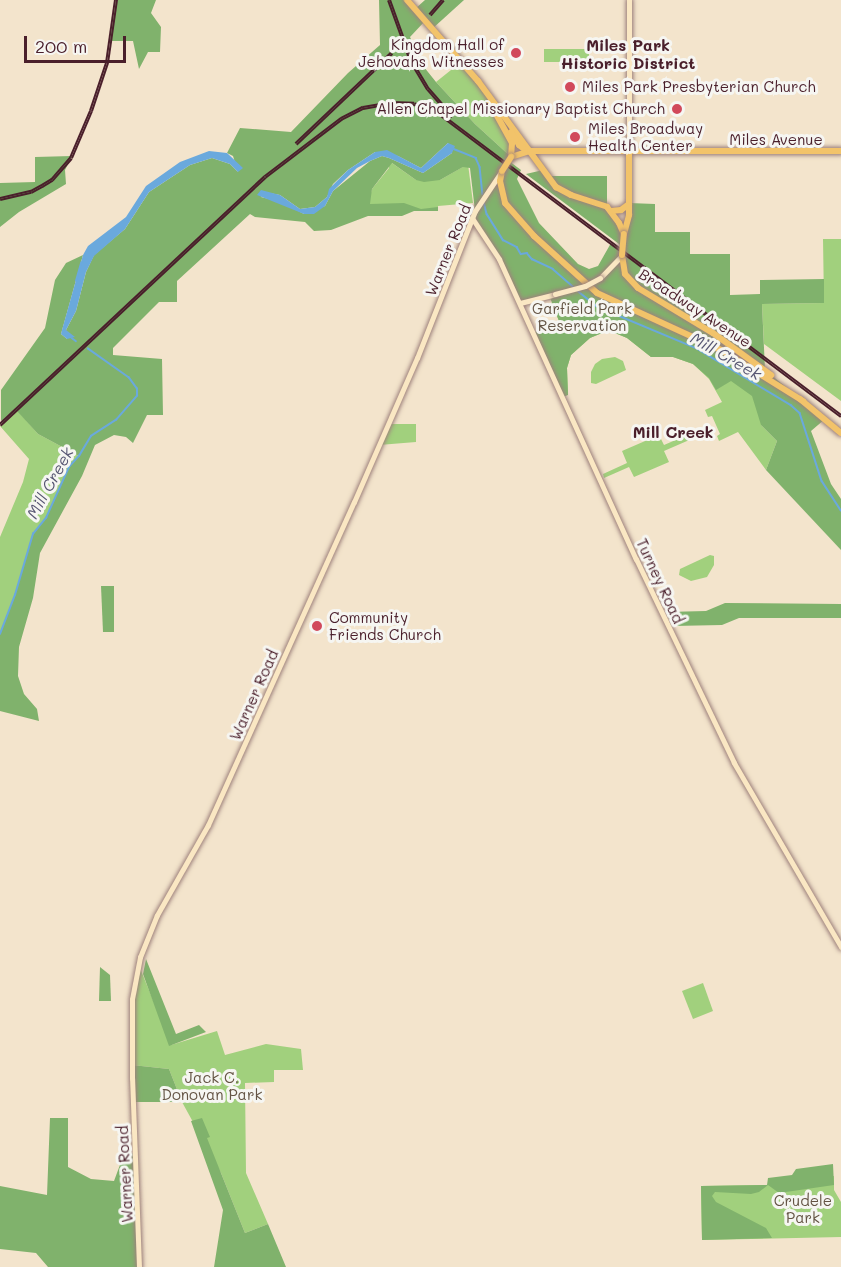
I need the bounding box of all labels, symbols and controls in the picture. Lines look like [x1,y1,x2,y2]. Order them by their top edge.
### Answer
scale bar [27,24,129,62]
text: 200 m [35,34,87,58]
place label: Kingdom Hall of Jehovahs Witnesses [358,35,504,70]
district label: Miles Park Historic District [561,35,695,73]
marker: Kingdom Hall of Jehovahs Witnesses [509,46,523,60]
place label: Miles Park Presbyterian Church [582,78,816,96]
marker: Miles Park Presbyterian Church [563,80,577,94]
place label: Allen Chapel Missionary Baptist Church [377,100,665,118]
marker: Allen Chapel Missionary Baptist Church [670,102,684,116]
place label: Miles Broadway Health Center [588,119,703,154]
marker: Miles Broadway Health Center [566,128,584,146]
street label: Miles Avenue [729,131,823,149]
street label: Warner Road [421,202,475,298]
street label: Broadway Avenue [636,265,754,351]
park label: Garfield Park Reservation [532,299,632,334]
water label: Mill Creek [687,328,765,384]
district label: Mill Creek [633,422,713,442]
water label: Mill Creek [23,444,77,522]
street label: Turney Road [632,536,688,626]
place label: Community Friends Church [329,608,441,643]
marker: Community Friends Church [310,619,324,633]
street label: Warner Road [226,647,282,743]
park label: Jack C. Donovan Park [162,1068,262,1103]
street label: Warner Road [113,1125,137,1223]
park label: Crudele Park [774,1191,832,1226]

